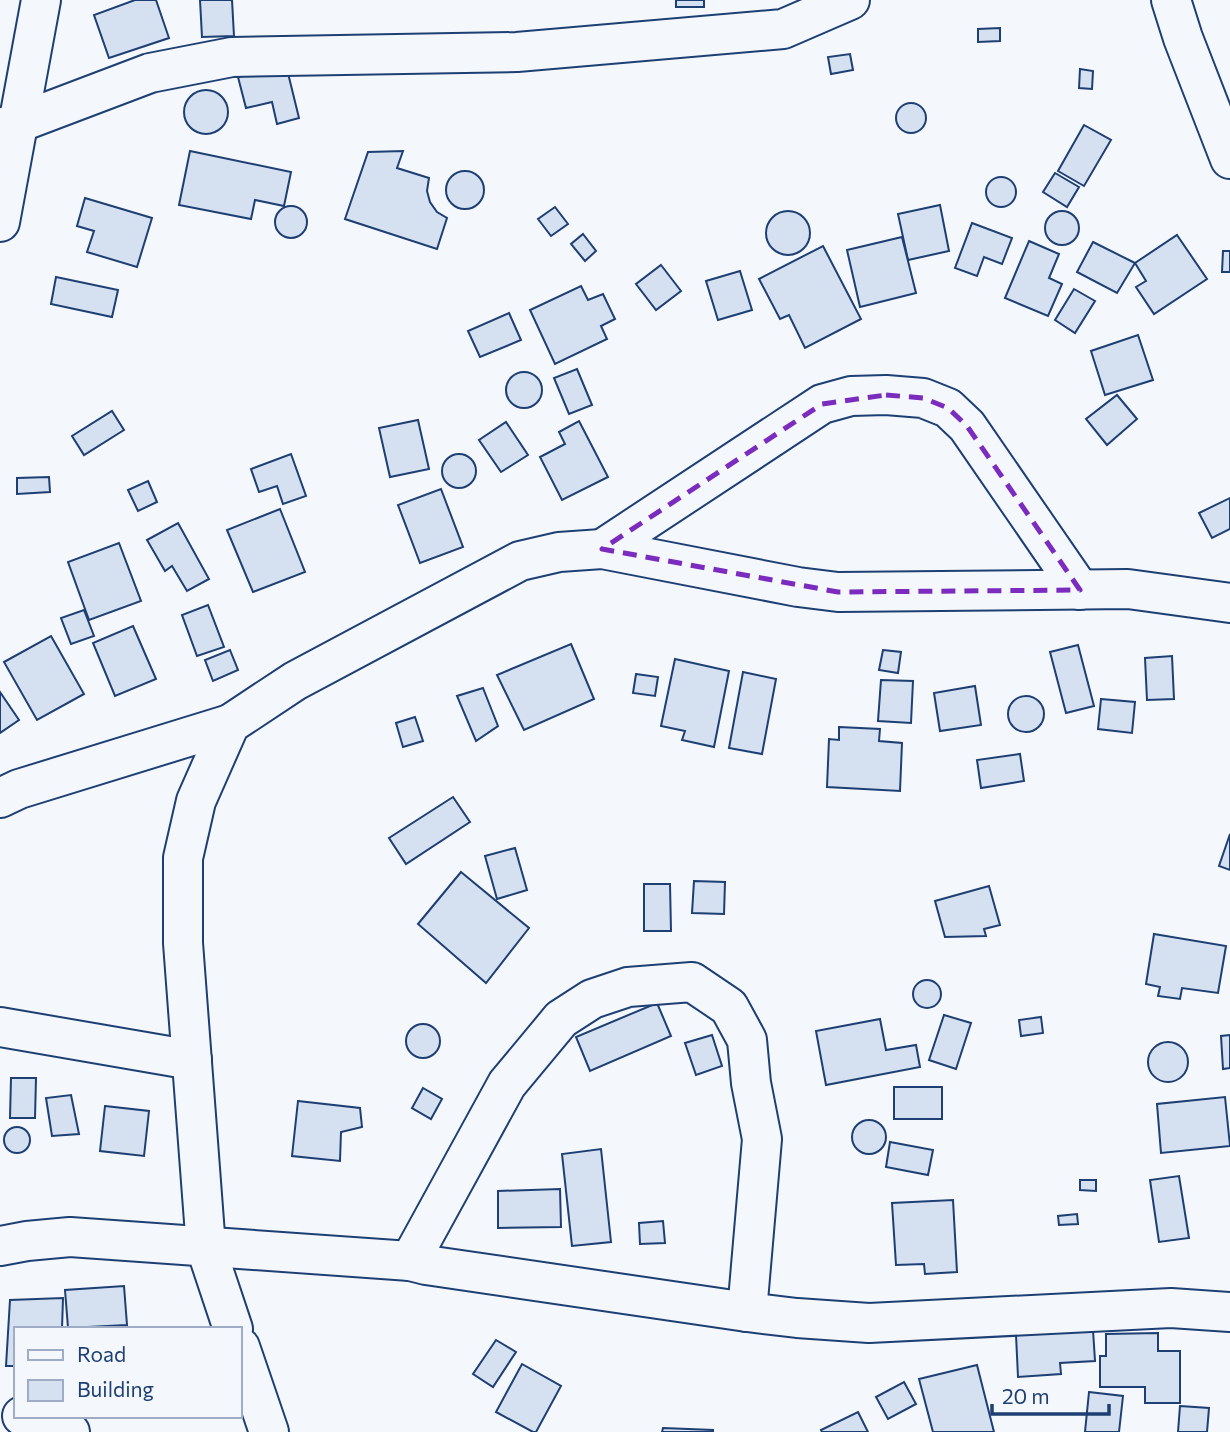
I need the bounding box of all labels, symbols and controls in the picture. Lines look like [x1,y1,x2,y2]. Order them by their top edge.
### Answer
legend [14,1327,242,1418]
text: Road [77,1341,126,1366]
scale bar [992,1372,1109,1416]
text: Building [77,1376,154,1401]
text: 20 m [1002,1383,1050,1408]

